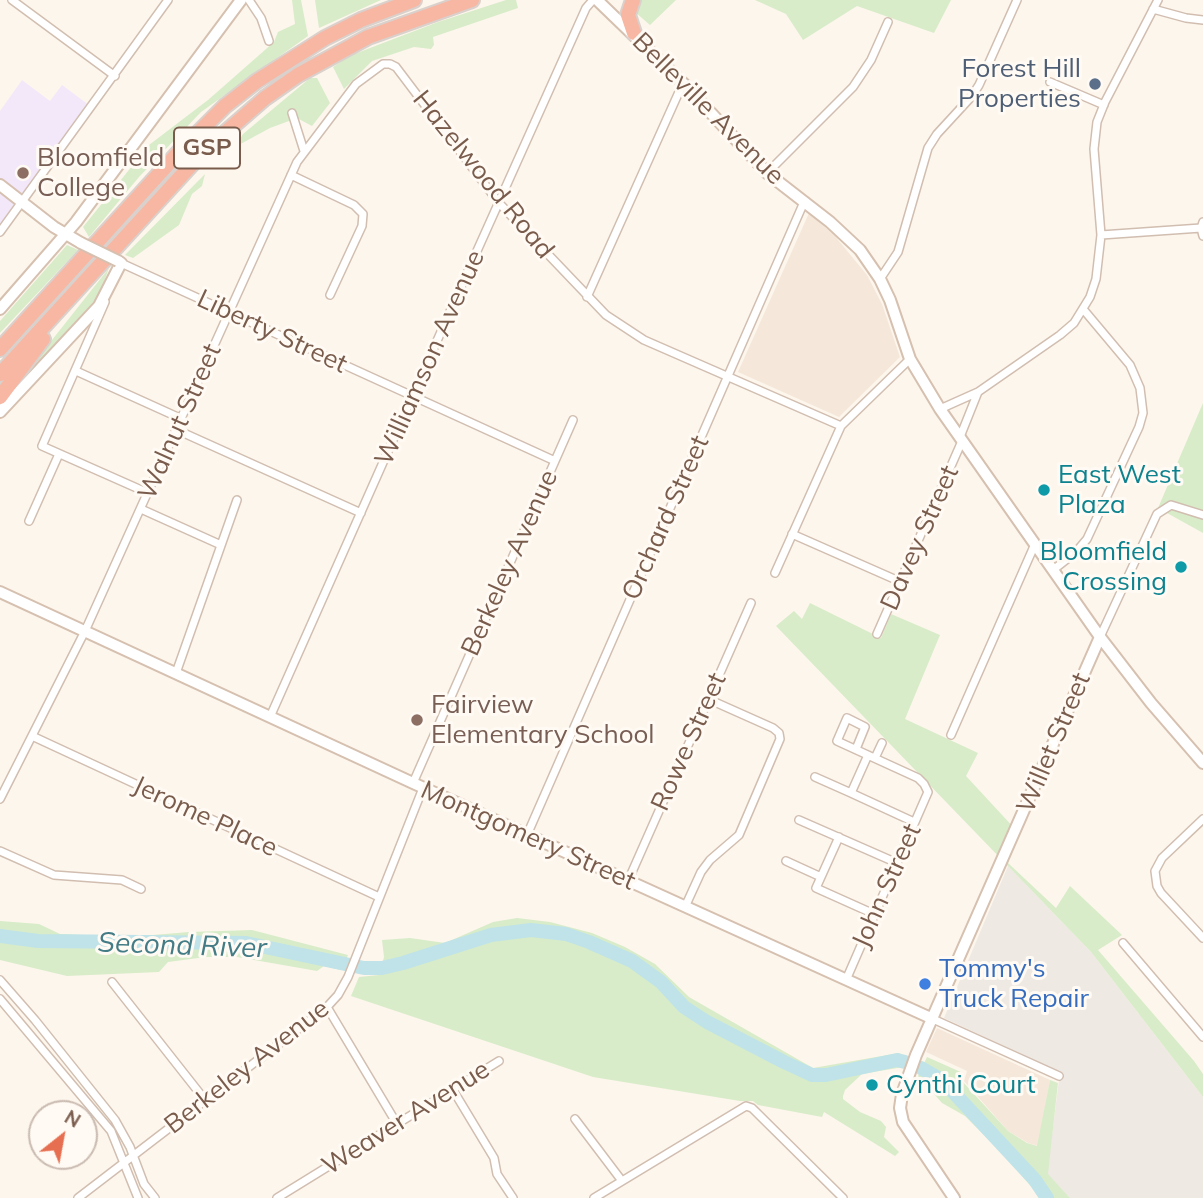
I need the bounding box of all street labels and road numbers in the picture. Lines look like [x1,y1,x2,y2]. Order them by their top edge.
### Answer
street label: Belleville Avenue [626,27,790,191]
street label: Hazelwood Road [406,85,560,265]
road number: GSP [174,128,240,168]
street label: Williamson Avenue [368,245,492,471]
street label: Liberty Street [192,284,352,380]
street label: Walnut Street [132,339,228,505]
street label: Orchard Street [616,431,716,605]
street label: Davey Street [874,461,966,615]
street label: Berkeley Avenue [455,465,565,661]
street label: Rowe Street [645,668,733,816]
street label: Willet Street [1010,668,1098,818]
street label: Jerome Place [128,770,282,864]
street label: Montgomery Street [416,775,640,897]
street label: John Street [846,819,928,953]
street label: Berkeley Avenue [159,993,335,1141]
street label: Weaver Avenue [317,1054,495,1182]

